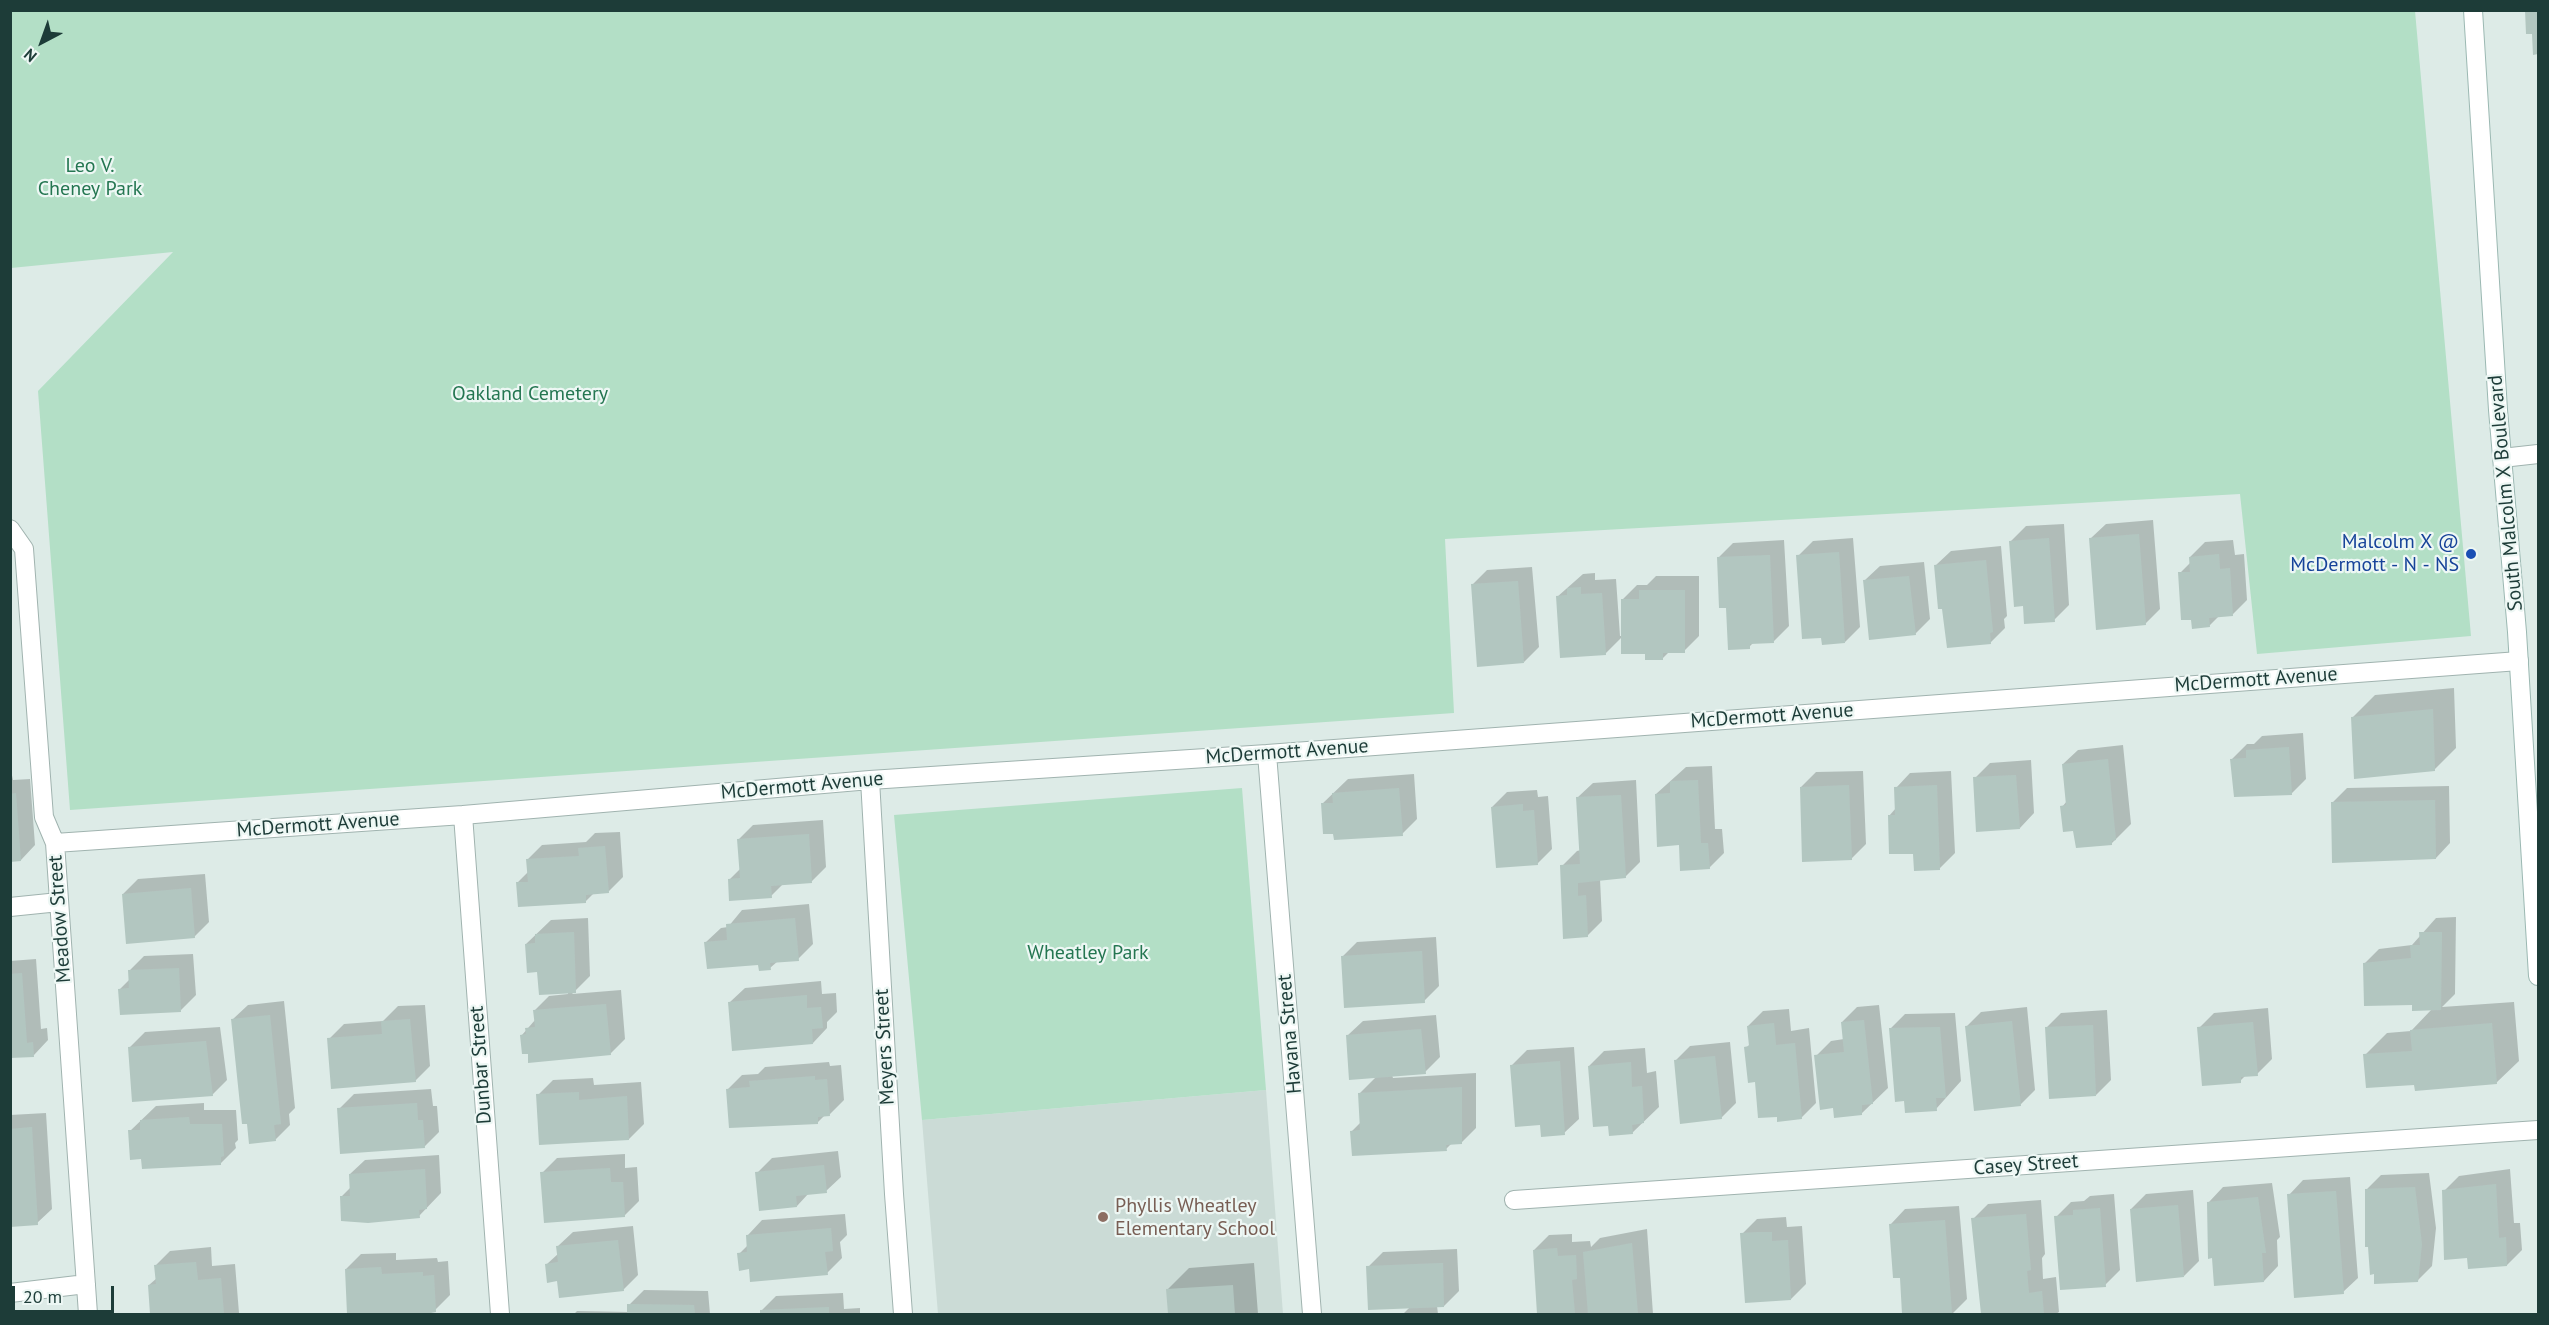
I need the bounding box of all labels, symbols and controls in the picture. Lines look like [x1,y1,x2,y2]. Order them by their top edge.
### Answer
north arrow [12,12,72,72]
text: N [20,45,41,67]
park label: Leo V. Cheney Park [38,154,142,201]
street label: South Malcolm X Boulevard [2484,374,2528,612]
park label: Oakland Cemetery [452,382,608,406]
place label: Malcolm X @ McDermott - N - NS [2290,530,2459,577]
marker: Malcolm X @ McDermott - N - NS [2464,547,2478,561]
street label: McDermott Avenue [2174,662,2338,698]
street label: McDermott Avenue [1690,698,1854,734]
street label: McDermott Avenue [1205,734,1369,770]
street label: McDermott Avenue [720,767,884,805]
street label: McDermott Avenue [236,807,400,843]
street label: Meadow Street [44,854,76,984]
park label: Wheatley Park [1027,941,1149,965]
street label: Havana Street [1273,973,1307,1095]
street label: Meyers Street [870,988,900,1106]
street label: Dunbar Street [465,1005,497,1125]
street label: Casey Street [1973,1149,2079,1181]
place label: Phyllis Wheatley Elementary School [1115,1194,1275,1241]
marker: Phyllis Wheatley Elementary School [1096,1210,1110,1224]
scale bar [15,1274,117,1312]
text: 20 m [23,1285,62,1308]

